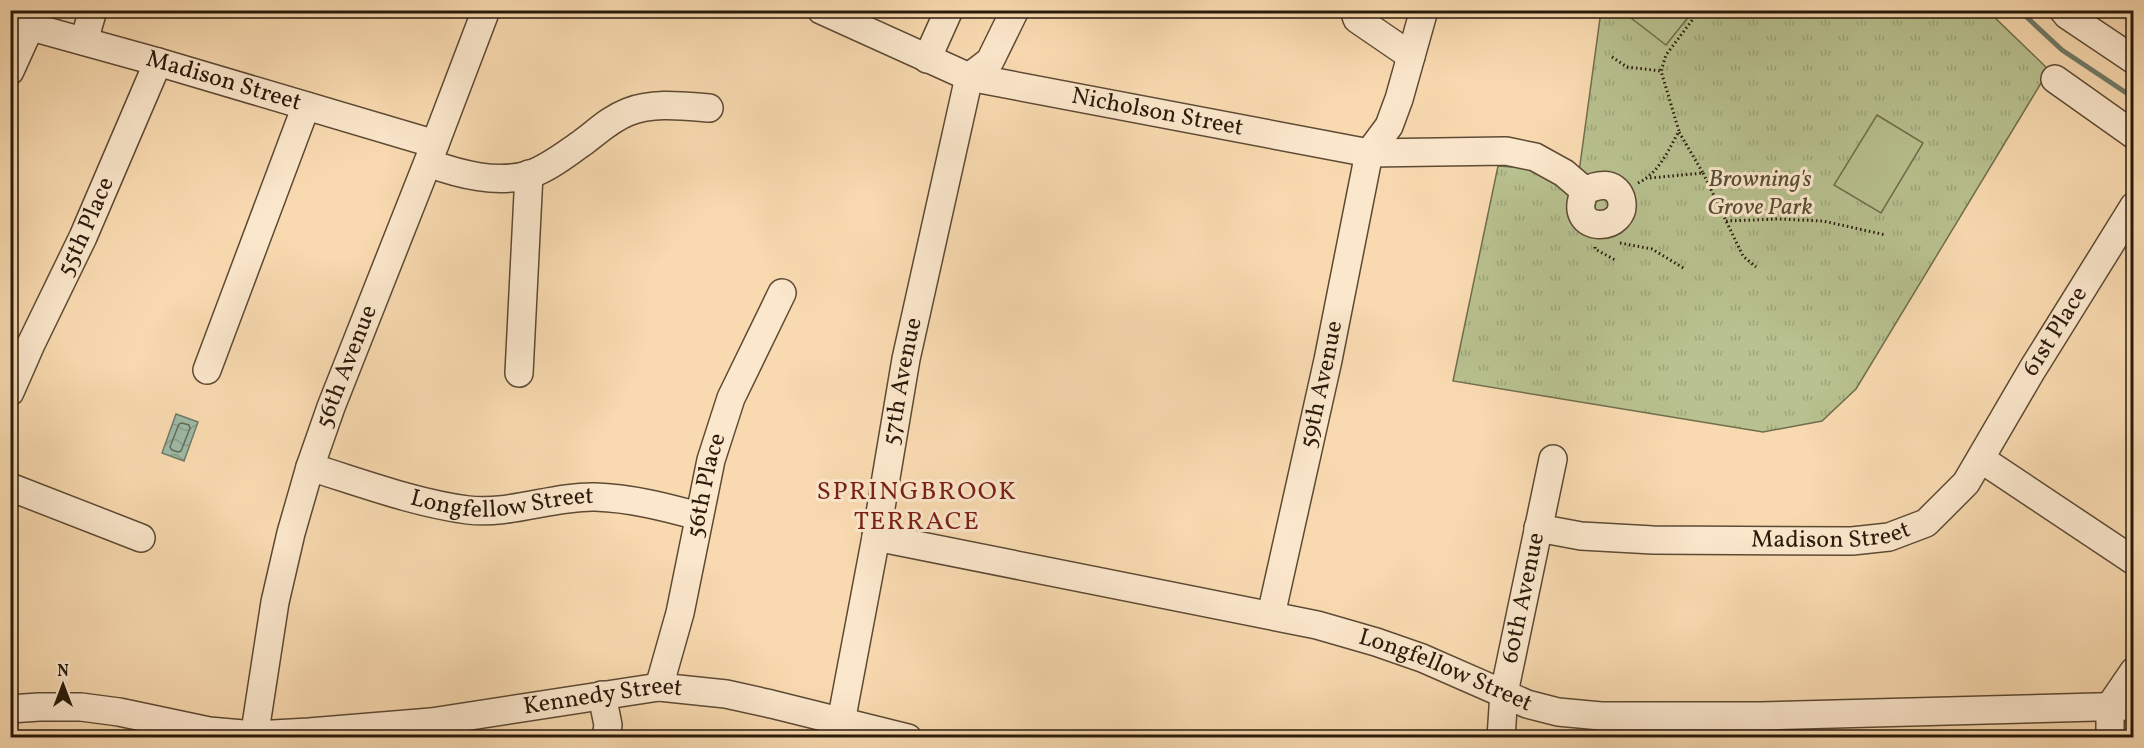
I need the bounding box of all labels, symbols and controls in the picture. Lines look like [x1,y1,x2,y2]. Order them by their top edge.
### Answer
street label: Madison Street [142,42,305,120]
street label: Nicholson Street [1068,80,1246,146]
park label: Browning's Grove Park [1707,163,1813,225]
street label: 55th Place [49,172,124,282]
street label: 61st Place [2015,280,2097,383]
street label: 56th Avenue [308,300,387,433]
street label: 57th Avenue [875,314,932,448]
street label: 59th Avenue [1292,318,1352,452]
street label: 56th Place [679,429,736,541]
district label: SPRINGBROOK TERRACE [817,474,1017,540]
street label: Longfellow Street [407,480,594,528]
street label: Madison Street [1751,513,1916,558]
street label: 60th Avenue [1494,530,1554,667]
street label: Longfellow Street [1354,621,1538,721]
north arrow [33,655,93,715]
text: N [57,661,69,683]
street label: Kennedy Street [521,670,684,725]

